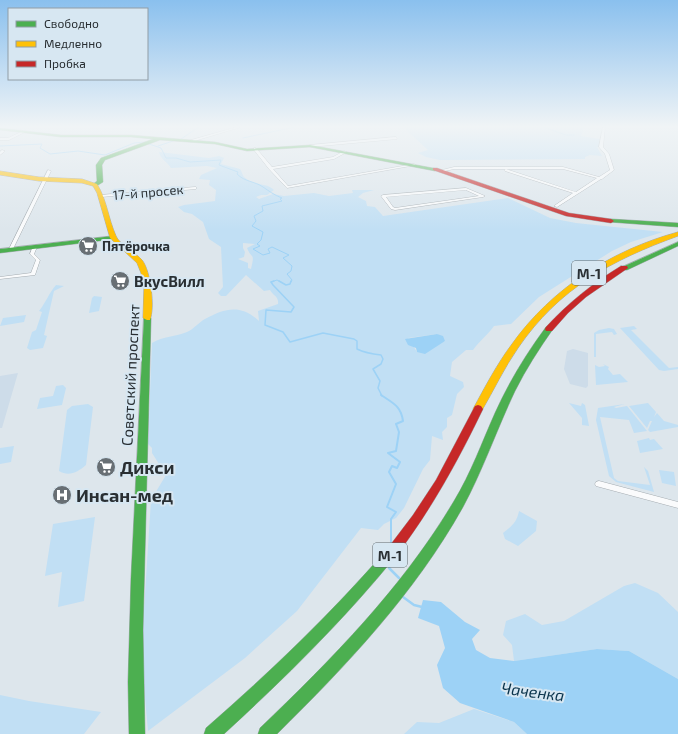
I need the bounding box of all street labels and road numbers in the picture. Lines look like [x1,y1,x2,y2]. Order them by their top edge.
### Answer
street label: 17-й просек [112,181,184,203]
road number: М-1 [572,261,606,285]
street label: Советский проспект [117,304,143,446]
road number: М-1 [373,543,407,567]

